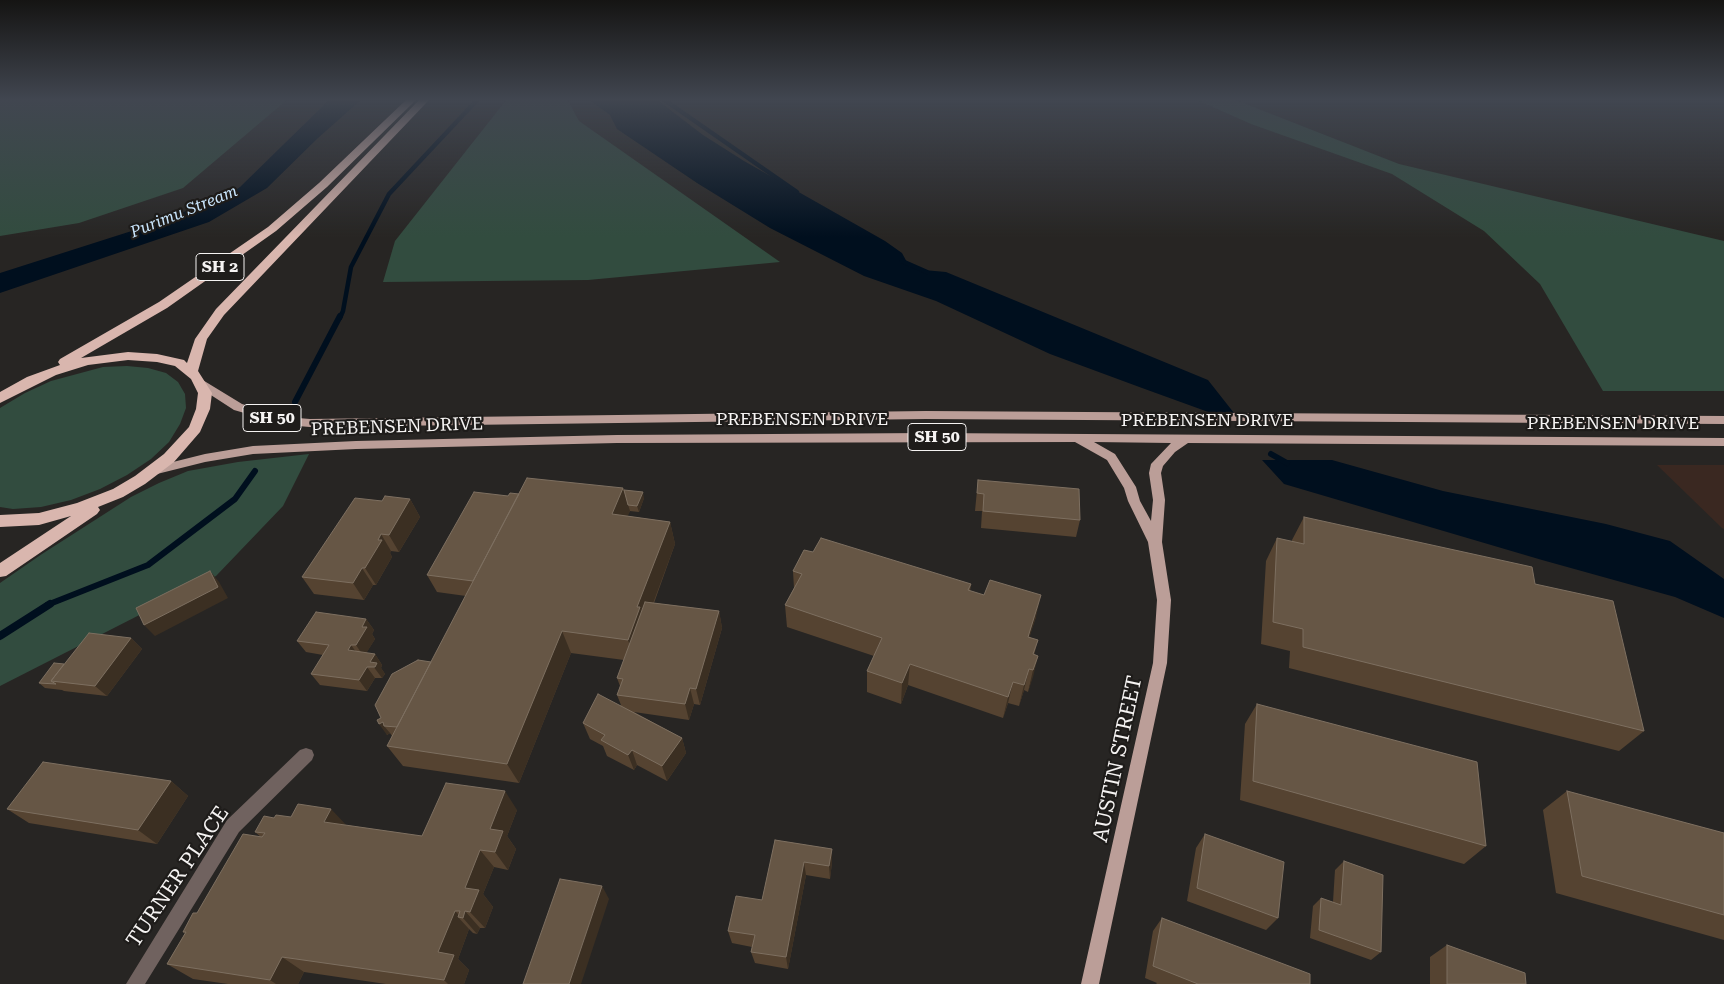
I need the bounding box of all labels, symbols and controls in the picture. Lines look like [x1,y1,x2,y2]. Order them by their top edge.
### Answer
water label: Purimu Stream [128,182,240,242]
road number: SH 2 [196,253,244,280]
road number: SH 50 [243,404,301,432]
street label: PREBENSEN DRIVE [716,409,888,431]
street label: PREBENSEN DRIVE [1121,410,1293,432]
street label: PREBENSEN DRIVE [310,413,484,441]
street label: PREBENSEN DRIVE [1527,413,1699,435]
road number: SH 50 [908,424,966,451]
street label: AUSTIN STREET [1088,674,1148,844]
street label: TURNER PLACE [121,802,235,952]

